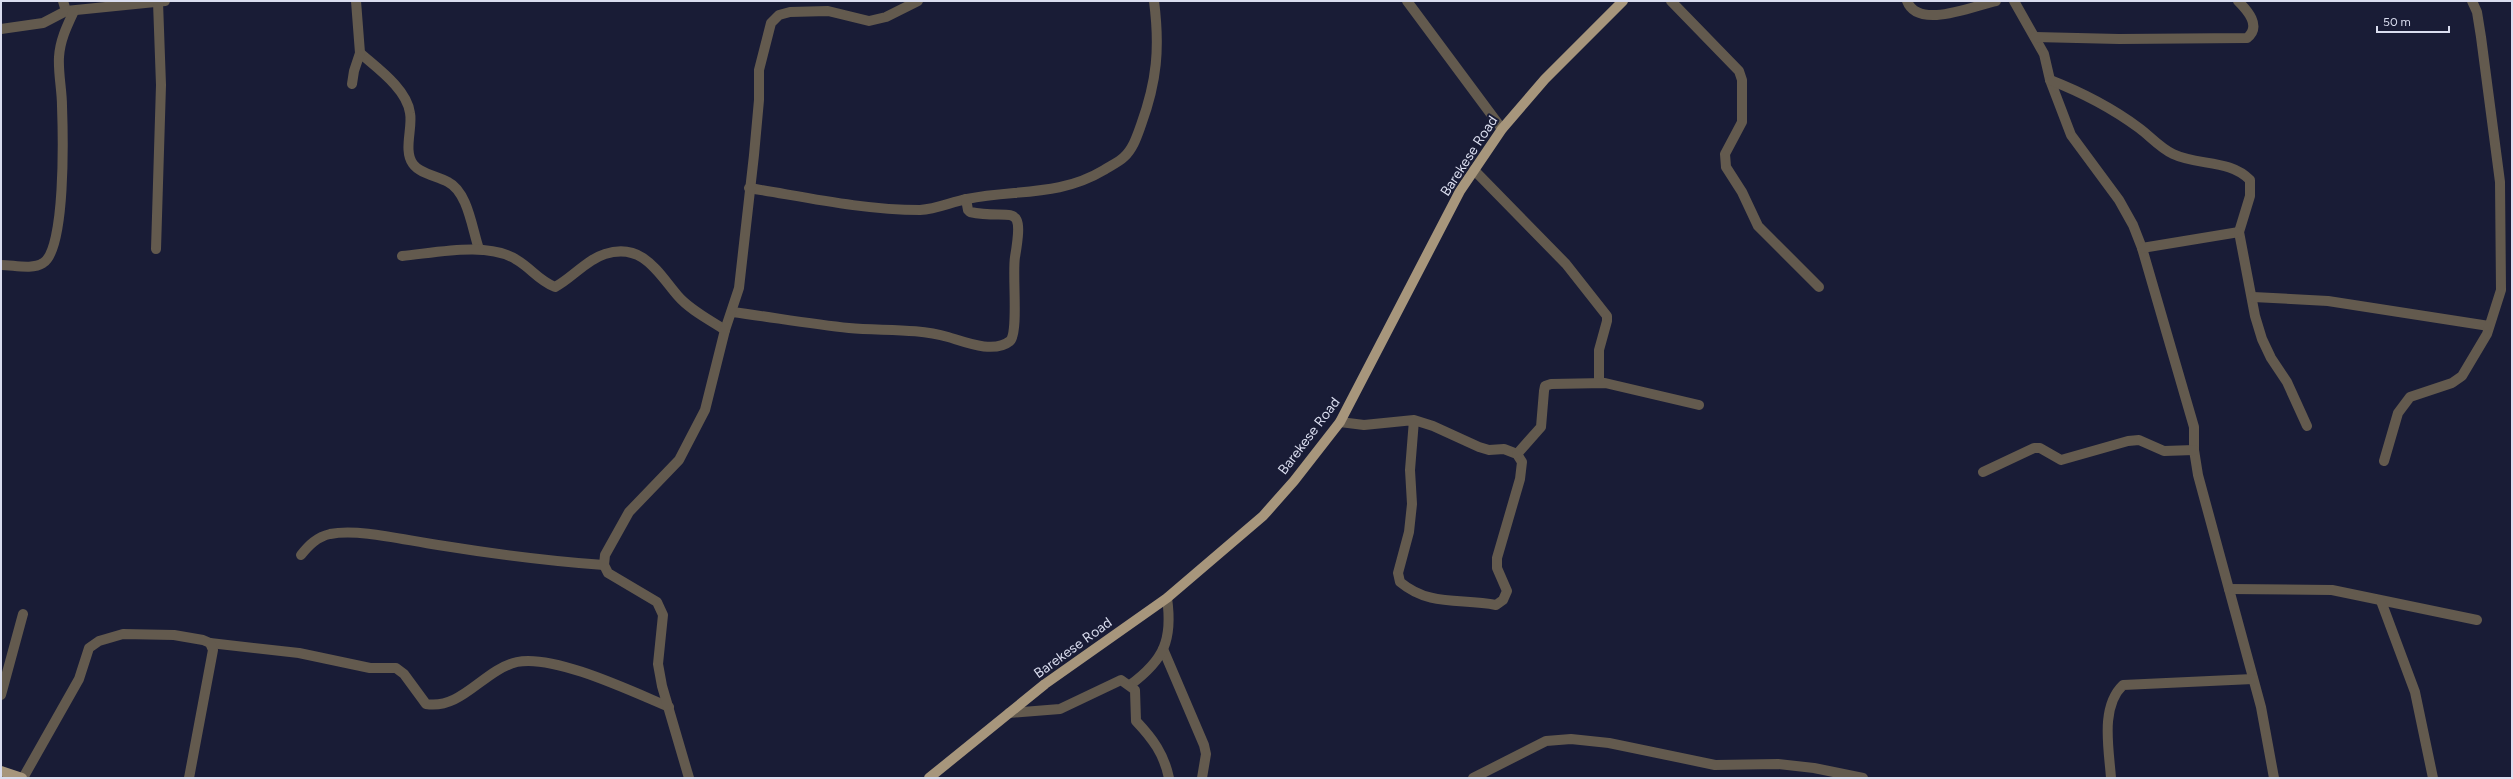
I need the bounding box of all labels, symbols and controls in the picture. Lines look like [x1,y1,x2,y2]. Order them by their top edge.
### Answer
scale bar [2377,8,2449,34]
text: 50 m [2383,15,2411,29]
street label: Barekese Road [1437,113,1501,199]
street label: Barekese Road [1274,394,1344,478]
street label: Barekese Road [1031,614,1115,682]

